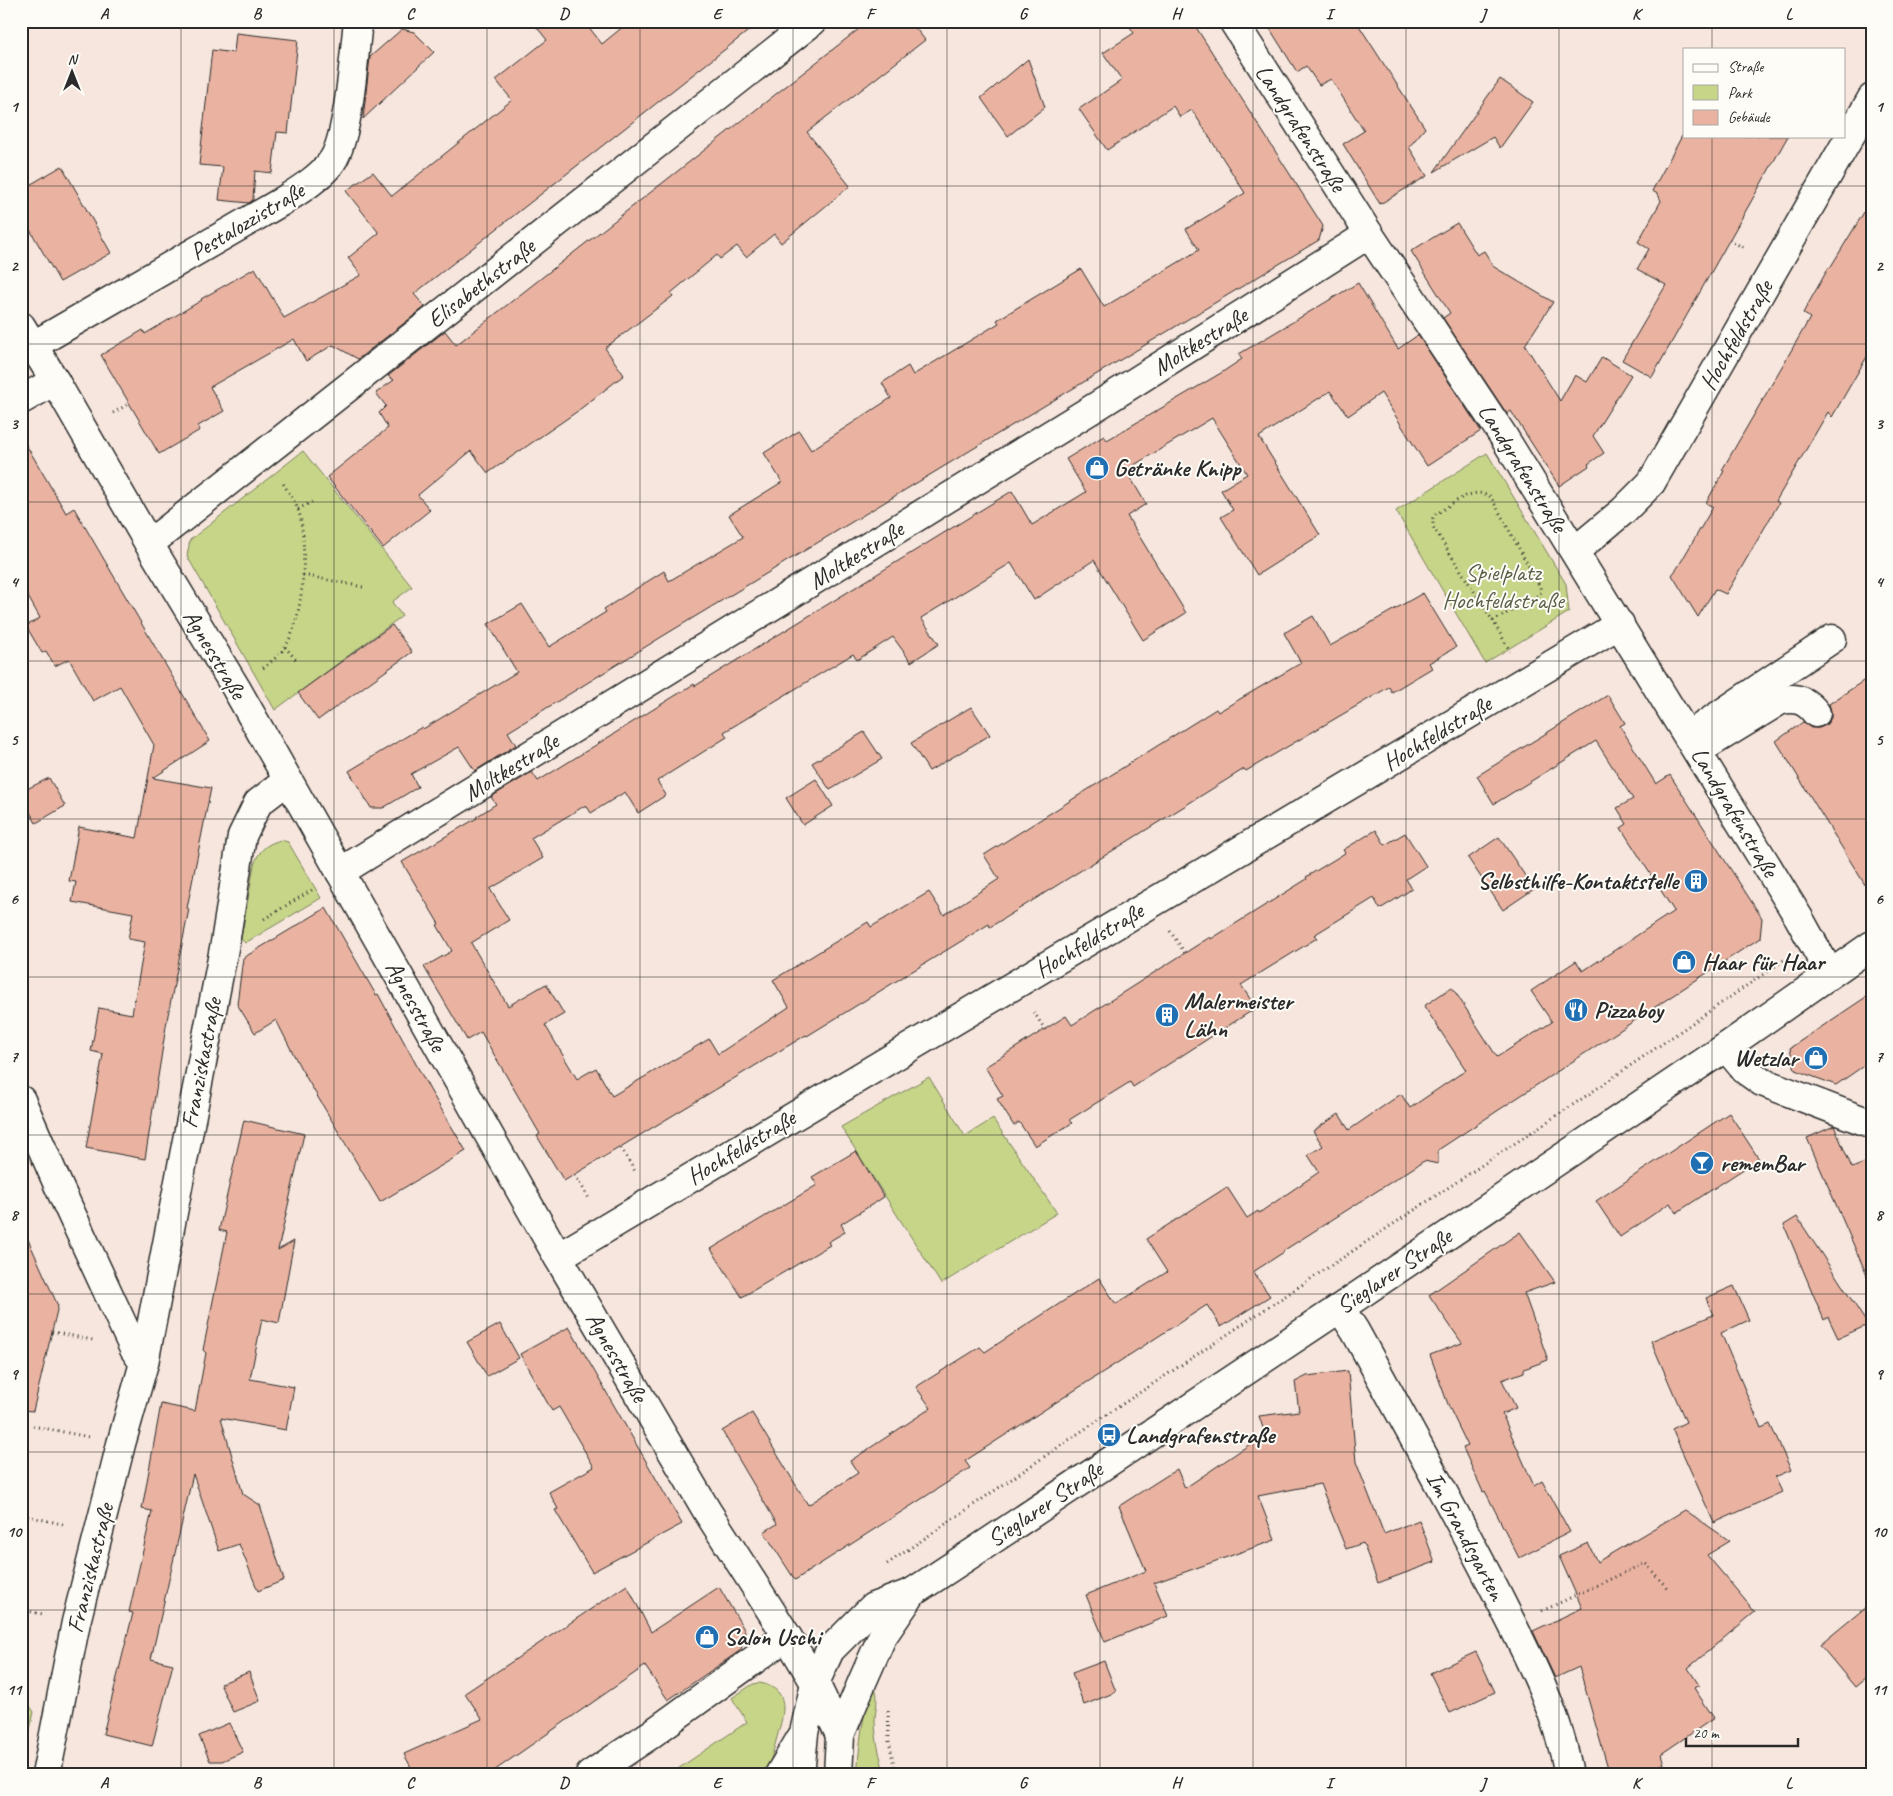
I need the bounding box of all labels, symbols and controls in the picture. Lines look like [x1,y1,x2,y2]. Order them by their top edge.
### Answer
text: A [100,4,110,24]
text: B [253,4,263,24]
text: C [406,4,416,24]
text: D [559,4,570,24]
text: E [713,4,724,24]
text: F [866,4,877,24]
text: G [1019,4,1029,24]
text: H [1171,4,1183,24]
text: I [1326,4,1336,24]
text: J [1479,4,1488,24]
text: K [1632,4,1644,24]
text: L [1786,4,1794,24]
north arrow [48,48,98,98]
legend [1683,48,1846,138]
text: N [68,51,79,68]
text: Straße [1728,58,1764,77]
street label: Landgrafenstraße [1249,59,1355,199]
text: Park [1728,84,1753,103]
text: 1 [10,97,19,117]
text: 1 [1875,97,1884,117]
text: Gebäude [1728,108,1771,127]
street label: Pestalozzistraße [184,174,312,267]
street label: Elisabethstraße [421,230,543,334]
text: 2 [10,256,19,276]
text: 2 [1875,256,1884,276]
street label: Hochfeldstraße [1693,273,1780,395]
street label: Moltkestraße [1147,299,1255,382]
street label: Landgrafenstraße [1472,398,1576,540]
text: 3 [10,414,19,434]
text: 3 [1875,414,1884,434]
place label: Getränke Knipp [1114,453,1242,483]
shop icon: Getränke Knipp [1084,455,1110,481]
street label: Moltkestraße [803,513,911,596]
park label: Spielplatz Hochfeldstraße [1442,557,1566,615]
text: 4 [10,572,19,592]
text: 4 [1875,572,1884,592]
street label: Agnesstraße [177,604,255,706]
street label: Hochfeldstraße [1377,688,1499,777]
street label: Moltkestraße [458,725,566,808]
text: 5 [11,730,20,750]
text: 5 [1876,730,1885,750]
street label: Landgrafenstraße [1685,742,1787,884]
place label: Selbsthilfe-Kontaktstelle [1478,866,1680,896]
building icon: Selbsthilfe-Kontaktstelle [1683,868,1709,894]
text: 6 [10,889,19,909]
text: 6 [1875,889,1884,909]
street label: Hochfeldstraße [1029,895,1151,984]
place label: Haar für Haar [1702,947,1827,977]
shop icon: Haar für Haar [1671,949,1697,975]
street label: Agnesstraße [379,955,454,1059]
place label: Malermeister Lähn [1184,986,1295,1044]
street label: Franziskastraße [174,993,229,1131]
place label: Pizzaboy [1594,995,1665,1025]
restaurant icon: Pizzaboy [1563,997,1589,1023]
building icon: Malermeister Lähn [1154,1002,1180,1028]
place label: Wetzlar [1734,1043,1800,1073]
shop icon: Wetzlar [1803,1045,1829,1071]
text: 7 [10,1047,19,1067]
text: 7 [1875,1047,1884,1067]
street label: Hochfeldstraße [681,1102,803,1191]
place label: rememBar [1720,1148,1807,1178]
bar icon: rememBar [1689,1150,1715,1176]
text: 8 [10,1205,19,1225]
text: 8 [1875,1205,1884,1225]
street label: Sieglarer Straße [1330,1220,1459,1321]
street label: Agnesstraße [579,1307,656,1409]
text: 9 [10,1364,19,1384]
text: 9 [1875,1364,1884,1384]
place label: Landgrafenstraße [1126,1420,1276,1450]
bus stop icon: Landgrafenstraße [1096,1422,1122,1448]
street label: Sieglarer Straße [981,1453,1110,1554]
street label: Im Grandsgarten [1420,1467,1513,1607]
street label: Franziskastraße [59,1498,121,1636]
text: 10 [7,1522,23,1542]
text: 10 [1872,1522,1888,1542]
place label: Salon Uschi [724,1622,824,1652]
shop icon: Salon Uschi [694,1624,720,1650]
text: 11 [7,1680,23,1700]
text: 11 [1872,1680,1888,1700]
scale bar [1686,1716,1798,1748]
text: 20 m [1693,1724,1720,1743]
text: A [100,1773,110,1793]
text: B [253,1773,263,1793]
text: C [406,1773,416,1793]
text: D [559,1773,570,1793]
text: E [713,1773,724,1793]
text: F [866,1773,877,1793]
text: G [1019,1773,1029,1793]
text: H [1171,1773,1183,1793]
text: I [1326,1773,1336,1793]
text: J [1479,1773,1488,1793]
text: K [1632,1773,1644,1793]
text: L [1786,1773,1794,1793]

